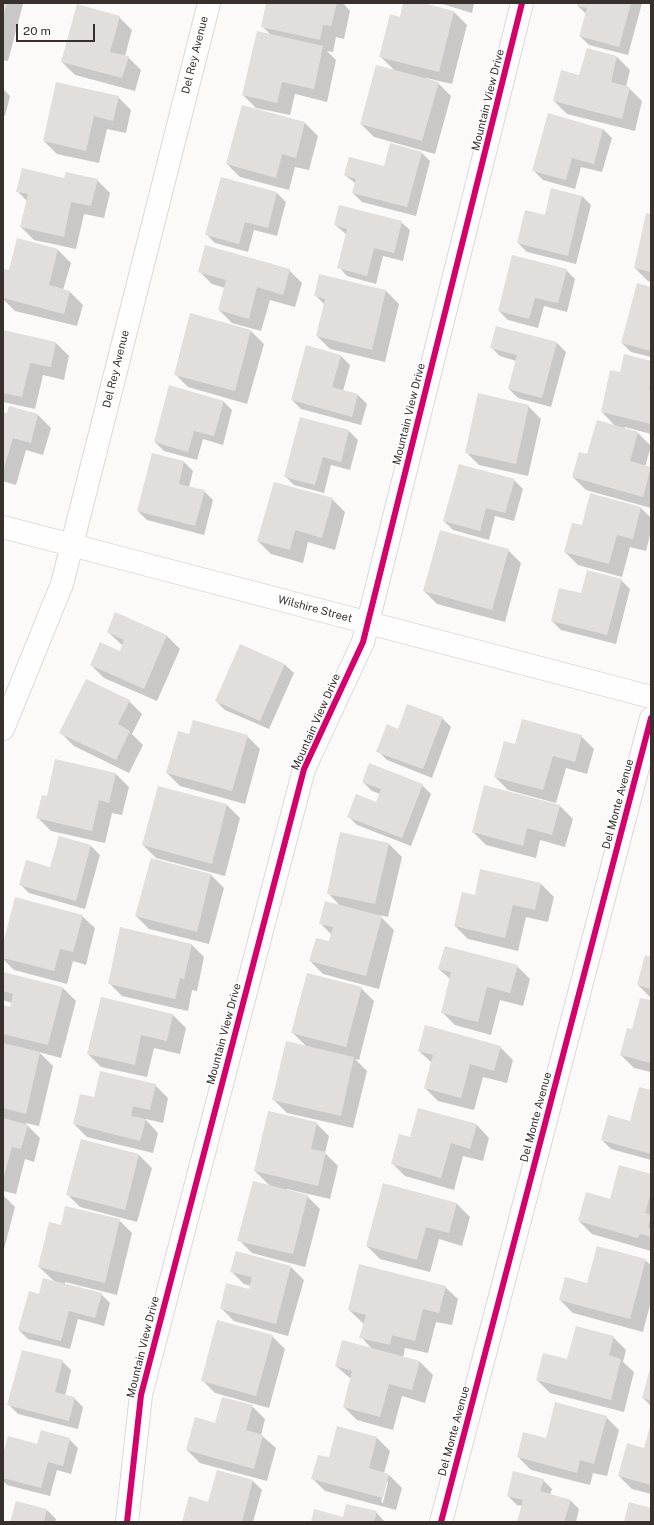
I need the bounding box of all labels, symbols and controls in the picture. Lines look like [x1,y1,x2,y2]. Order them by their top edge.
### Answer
street label: Del Rey Avenue [179,15,211,95]
scale bar [18,16,97,42]
text: 20 m [23,24,51,38]
street label: Mountain View Drive [469,48,507,152]
street label: Del Rey Avenue [100,329,132,409]
street label: Mountain View Drive [390,362,428,466]
street label: Wilshire Street [276,593,354,625]
street label: Mountain View Drive [289,672,343,772]
street label: Del Monte Avenue [600,758,636,850]
street label: Mountain View Drive [204,982,244,1086]
street label: Del Monte Avenue [518,1071,554,1163]
street label: Mountain View Drive [124,1295,162,1399]
street label: Del Monte Avenue [436,1385,472,1477]

